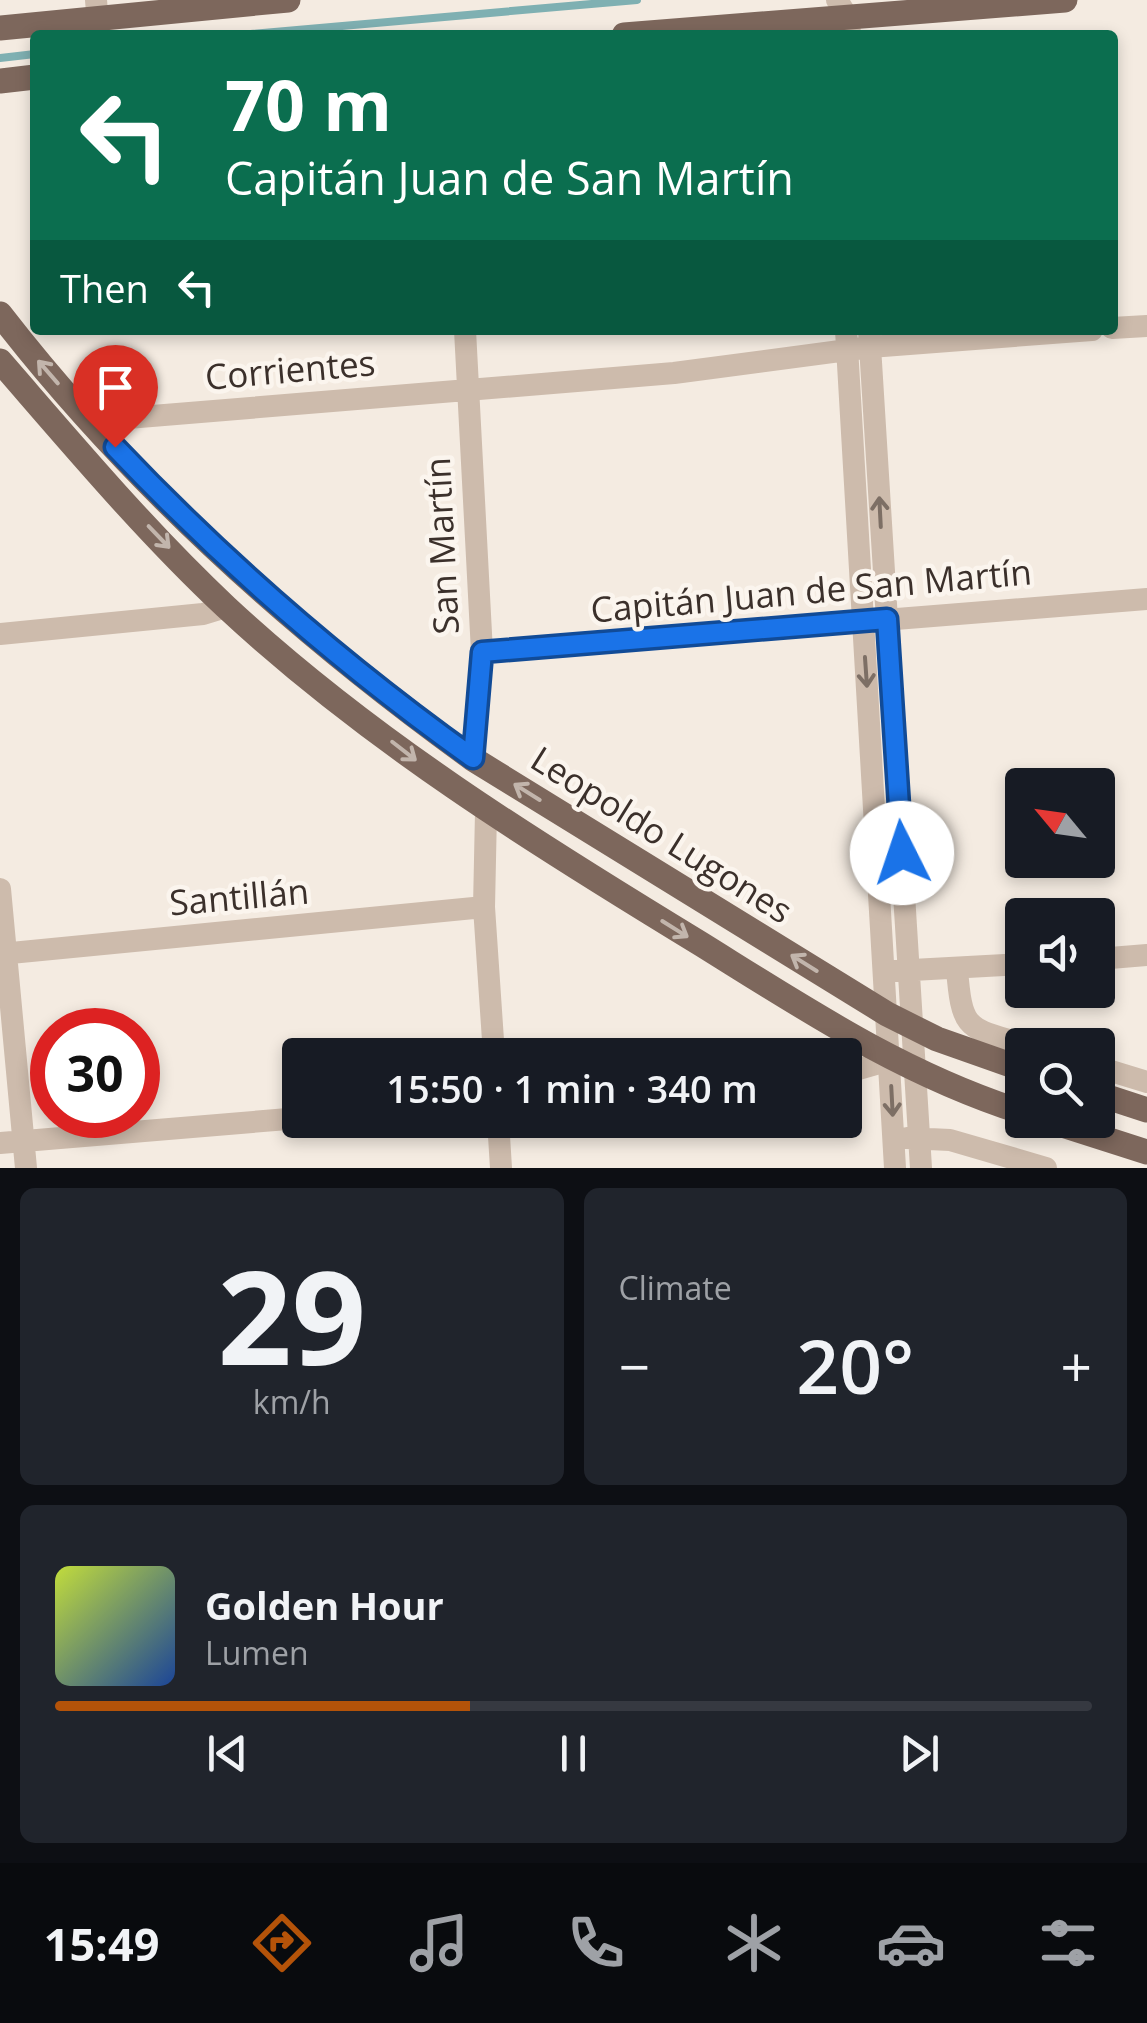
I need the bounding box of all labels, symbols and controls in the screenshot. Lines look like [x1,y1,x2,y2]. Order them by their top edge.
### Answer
text: 70 m [225,56,392,152]
icon: left [60,70,190,200]
text: Capitán Juan de San Martín [225,147,794,208]
icon: left [169,260,224,315]
text: Then [60,262,149,314]
street label: Corrientes [203,338,377,400]
pin [73,345,158,448]
one-way arrow [38,359,60,385]
icon: arrive [88,360,143,415]
street label: San Martín [413,456,469,636]
one-way arrow [870,496,889,528]
one-way arrow [147,525,171,549]
street label: Capitán Juan de San Martín [589,547,1033,633]
one-way arrow [857,655,876,687]
street label: Leopoldo Lugones [523,735,801,933]
one-way arrow [390,740,417,761]
north arrow [1005,768,1115,878]
map controls [1005,768,1115,1138]
one-way arrow [513,782,542,802]
position arrow [850,801,954,905]
street label: Santillán [167,866,311,926]
button: sound [1005,898,1115,1008]
one-way arrow [660,918,689,939]
one-way arrow [790,953,819,973]
speed limit sign: 30 [30,1008,160,1138]
button: search [1005,1028,1115,1138]
text: 15:50 · 1 min · 340 m [386,1062,758,1114]
one-way arrow [882,1085,901,1117]
text: 29 [217,1226,366,1403]
text: Climate [619,1266,732,1309]
text: 20° [796,1314,914,1416]
text: − [619,1328,650,1403]
text: + [1061,1328,1092,1403]
text: km/h [253,1380,331,1423]
text: Golden Hour [205,1579,444,1631]
text: Lumen [205,1631,309,1674]
icon: previous [200,1726,255,1781]
icon: pause [546,1726,601,1781]
icon: next [892,1726,947,1781]
icon: directions [247,1908,317,1978]
icon: music [404,1908,474,1978]
icon: phone [561,1908,631,1978]
icon: climate [719,1908,789,1978]
icon: car [876,1908,946,1978]
icon: filters [1033,1908,1103,1978]
text: 15:49 [44,1913,159,1974]

